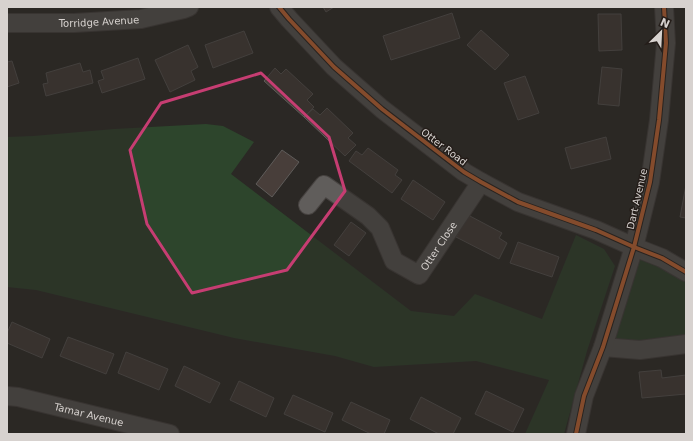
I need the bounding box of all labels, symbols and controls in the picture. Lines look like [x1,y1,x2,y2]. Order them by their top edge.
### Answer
north arrow [641,12,681,52]
street label: Torridge Avenue [58,14,140,29]
text: N [658,16,672,31]
street label: Otter Road [419,126,469,168]
street label: Dart Avenue [625,167,649,231]
street label: Otter Close [418,219,459,272]
street label: Tamar Avenue [52,400,125,428]

